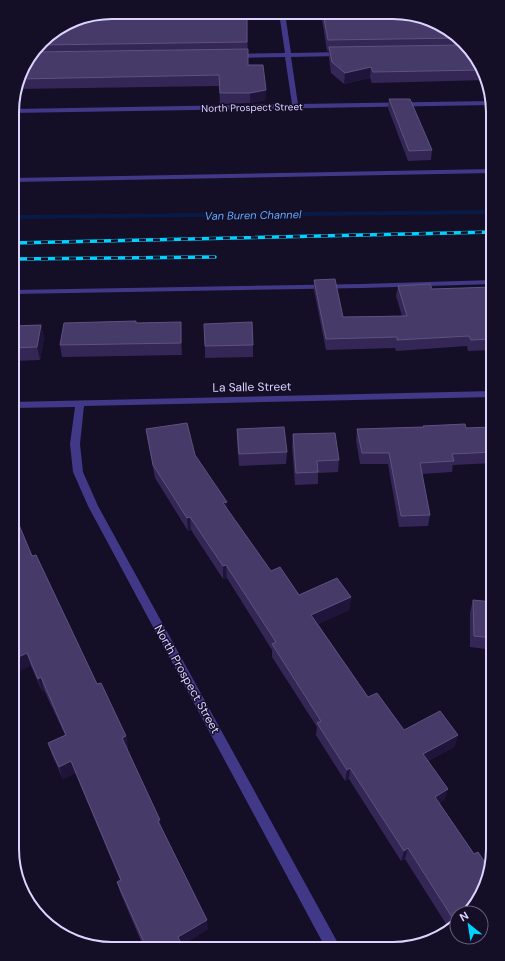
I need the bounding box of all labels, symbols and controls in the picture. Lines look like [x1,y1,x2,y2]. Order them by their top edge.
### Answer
street label: North Prospect Street [201,100,303,115]
water label: Van Buren Channel [205,207,302,223]
street label: La Salle Street [212,378,292,396]
street label: North Prospect Street [150,622,224,736]
north arrow [449,905,489,945]
text: N [457,908,471,924]

